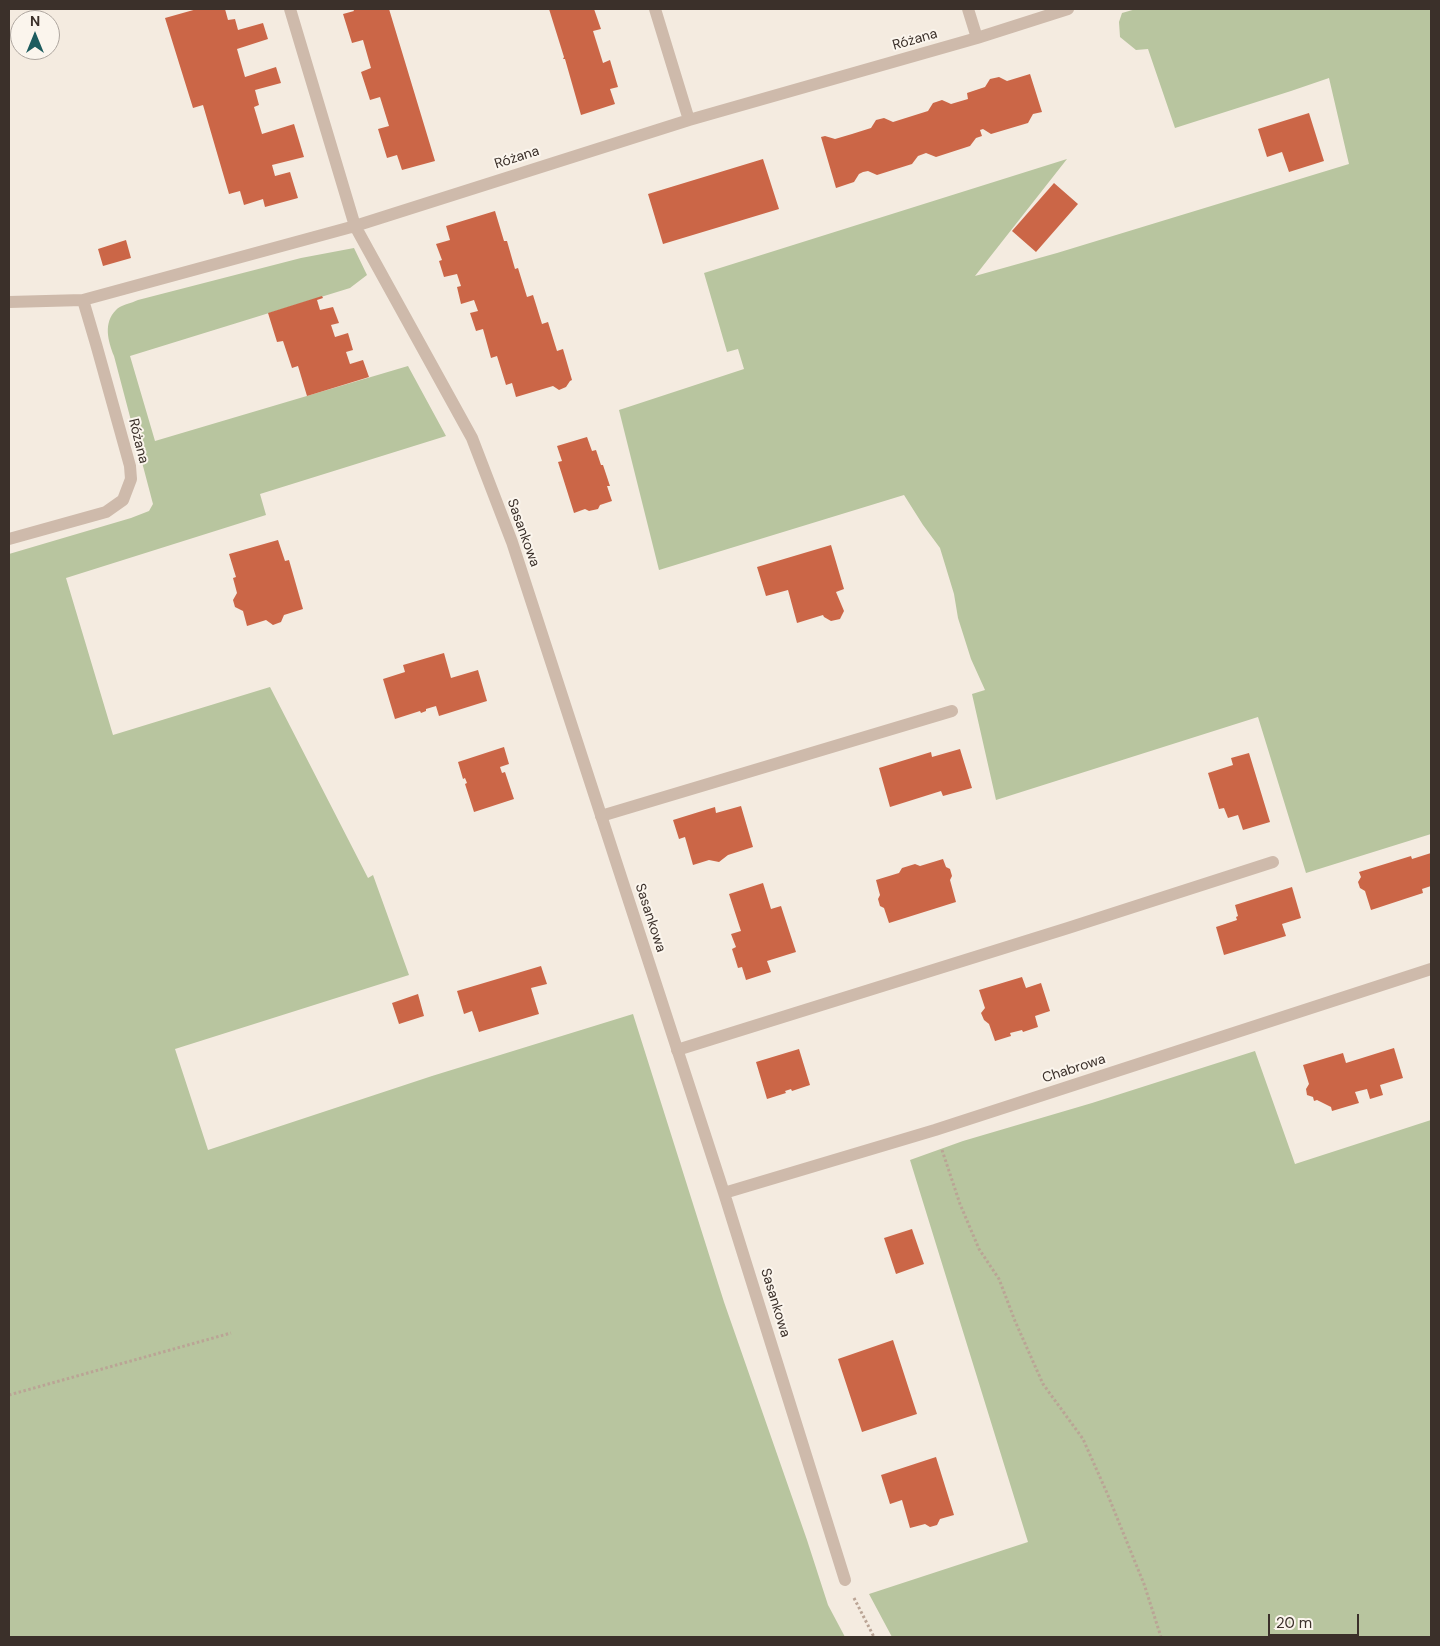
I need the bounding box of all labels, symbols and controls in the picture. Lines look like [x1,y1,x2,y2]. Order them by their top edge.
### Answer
north arrow [10,10,60,60]
text: N [30,12,40,30]
street label: Różana [891,26,939,54]
street label: Różana [493,143,541,173]
street label: Różana [124,417,152,465]
street label: Sasankowa [503,497,543,569]
street label: Sasankowa [631,882,669,954]
street label: Chabrowa [1040,1051,1108,1087]
street label: Sasankowa [757,1267,793,1339]
scale bar [1270,1604,1361,1636]
text: 20 m [1276,1613,1312,1633]

